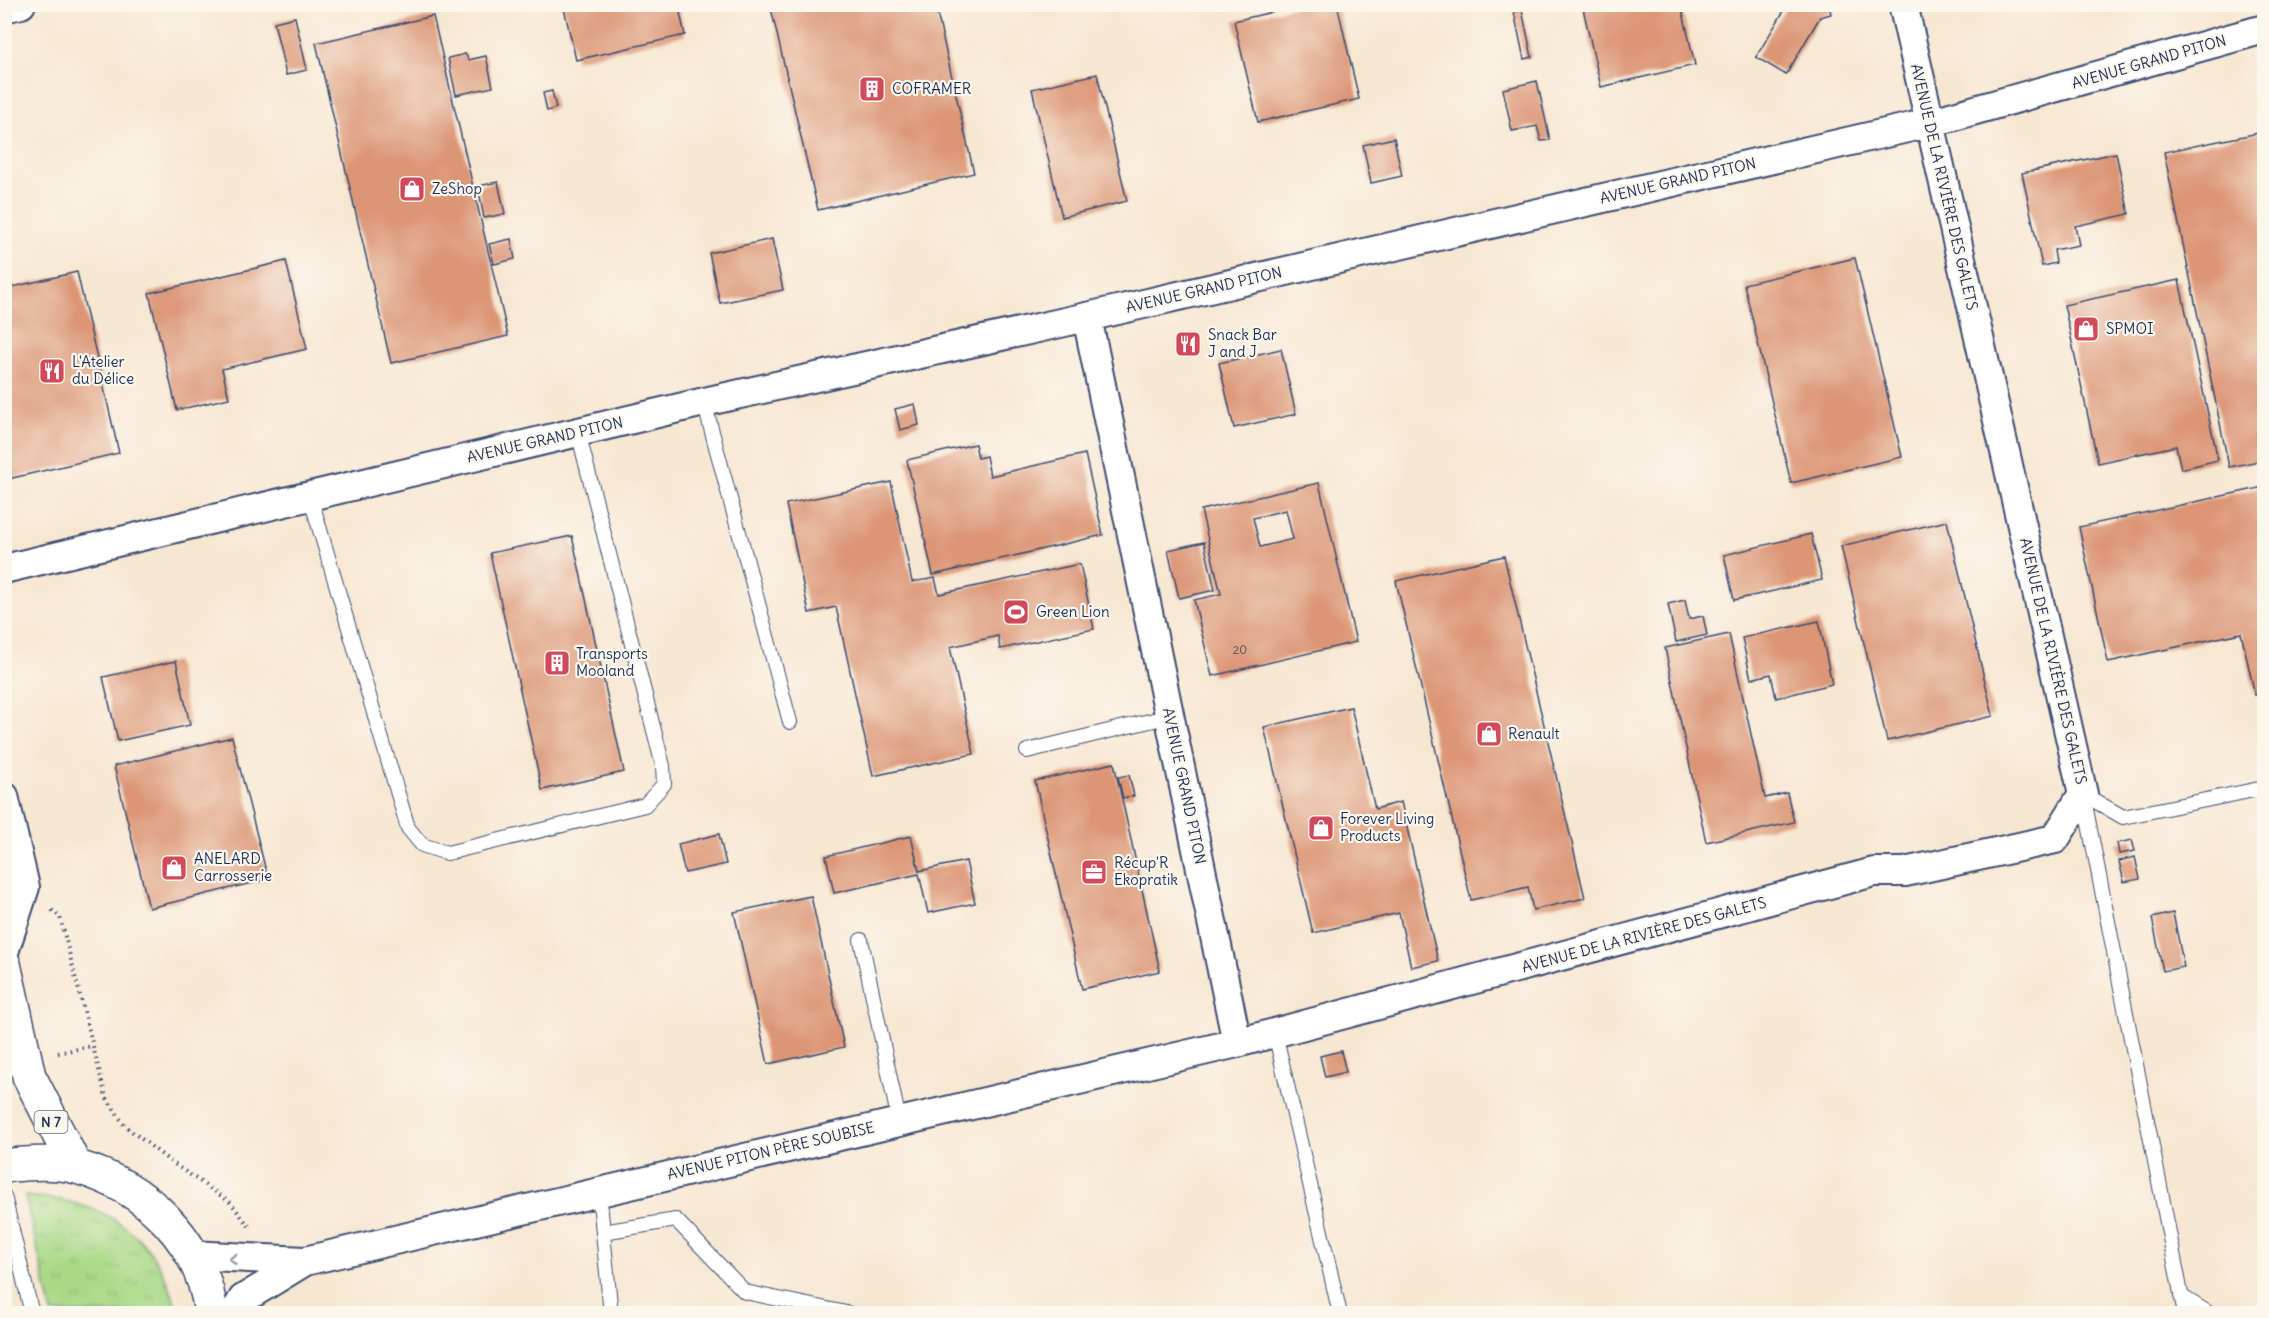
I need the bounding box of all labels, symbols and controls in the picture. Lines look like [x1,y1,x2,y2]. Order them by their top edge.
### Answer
street label: AVENUE GRAND PITON [2069,30,2228,93]
street label: AVENUE DE LA RIVIÈRE DES GALETS [1907,62,1982,312]
building icon: COFRAMER [857,74,887,104]
place label: COFRAMER [892,79,972,98]
street label: AVENUE GRAND PITON [1598,153,1758,208]
shop icon: ZeShop [397,174,427,204]
place label: ZeShop [432,179,482,198]
street label: AVENUE GRAND PITON [1124,262,1284,317]
shop icon: SPMOI [2071,314,2101,344]
place label: SPMOI [2106,319,2153,338]
place label: Snack Bar J and J [1208,325,1277,361]
restaurant icon: Snack Bar J and J [1173,329,1203,359]
place label: L'Atelier du Délice [72,352,134,388]
restaurant icon: L'Atelier du Délice [37,356,67,386]
street label: AVENUE GRAND PITON [465,412,625,467]
street label: AVENUE DE LA RIVIÈRE DES GALETS [2016,536,2091,786]
sports icon: Green Lion [1001,597,1031,627]
place label: Green Lion [1036,602,1110,621]
house number: 20 [1233,642,1247,657]
place label: Transports Mooland [576,644,648,680]
building icon: Transports Mooland [542,648,572,678]
street label: AVENUE GRAND PITON [1159,706,1210,866]
shop icon: Renault [1474,719,1504,749]
place label: Renault [1508,724,1560,743]
place label: Forever Living Products [1340,809,1434,845]
shop icon: Forever Living Products [1306,813,1336,843]
place label: ANELARD Carrosserie [194,849,272,885]
shop icon: ANELARD Carrosserie [159,853,189,883]
place label: Récup'R Ekopratik [1114,853,1178,889]
office icon: Récup'R Ekopratik [1079,857,1109,887]
street label: AVENUE DE LA RIVIÈRE DES GALETS [1520,893,1768,976]
road number: N 7 [34,1111,68,1133]
street label: AVENUE PITON PÈRE SOUBISE [665,1117,877,1184]
one-way arrow [229,1252,238,1265]

